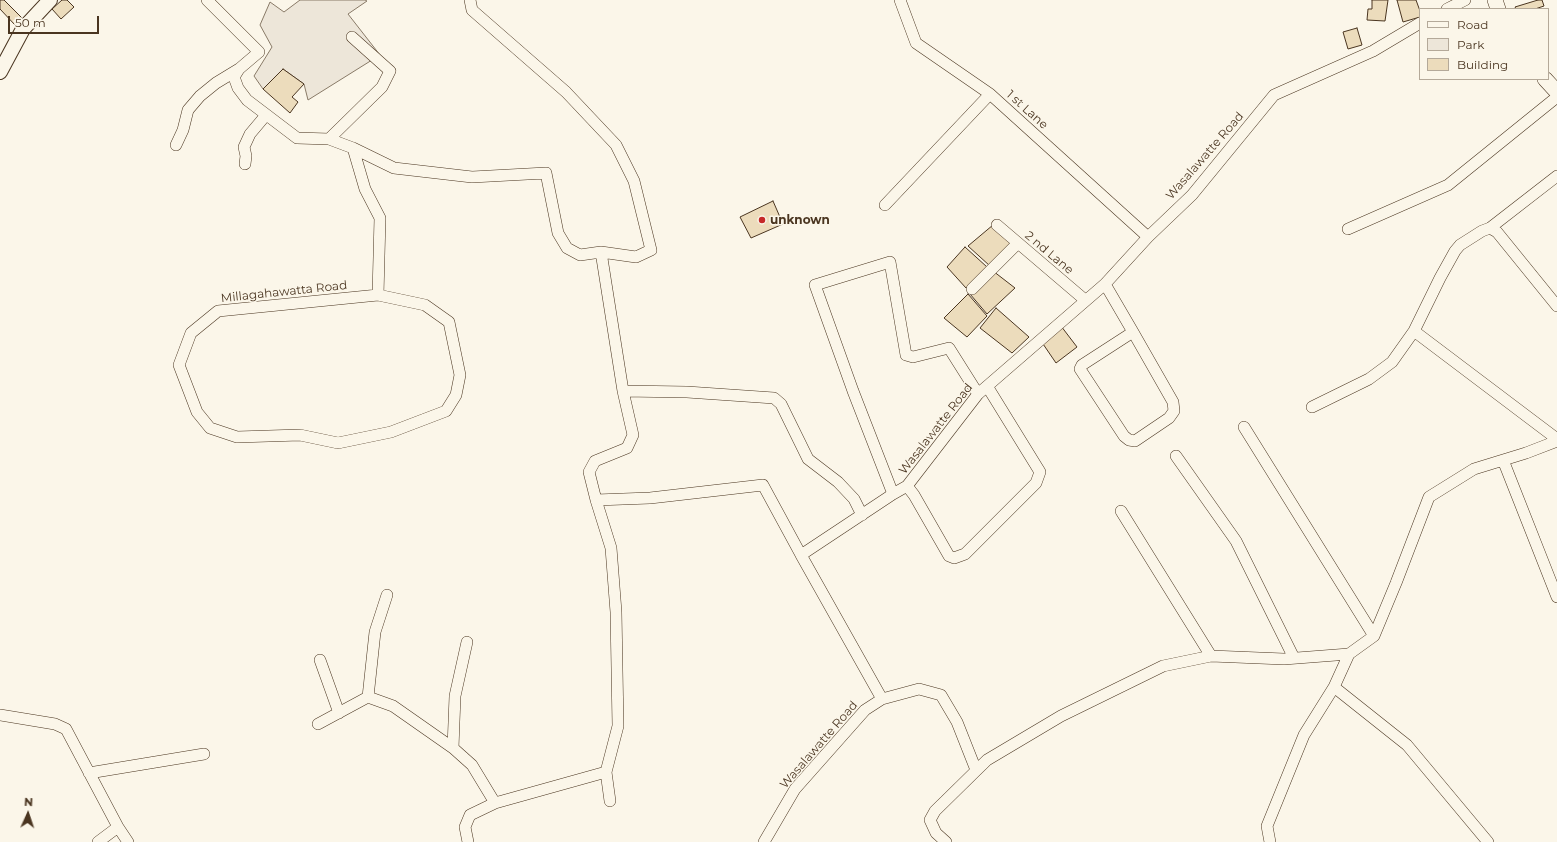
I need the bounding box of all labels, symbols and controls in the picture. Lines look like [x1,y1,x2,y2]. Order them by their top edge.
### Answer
scale bar [10,8,101,34]
legend [1419,8,1549,80]
text: 50 m [15,15,46,30]
text: Road [1457,17,1488,32]
text: Park [1457,37,1484,52]
text: Building [1457,57,1508,72]
street label: 1 st Lane [1003,88,1051,132]
street label: Wasalawatte Road [1163,109,1247,203]
place label: unknown [770,213,830,227]
marker: unknown [757,215,767,225]
street label: 2 nd Lane [1022,229,1076,277]
street label: Millagahawatta Road [220,278,348,306]
street label: Wasalawatte Road [896,381,976,477]
street label: Wasalawatte Road [777,698,861,792]
north arrow [8,794,48,834]
text: N [24,795,33,809]

